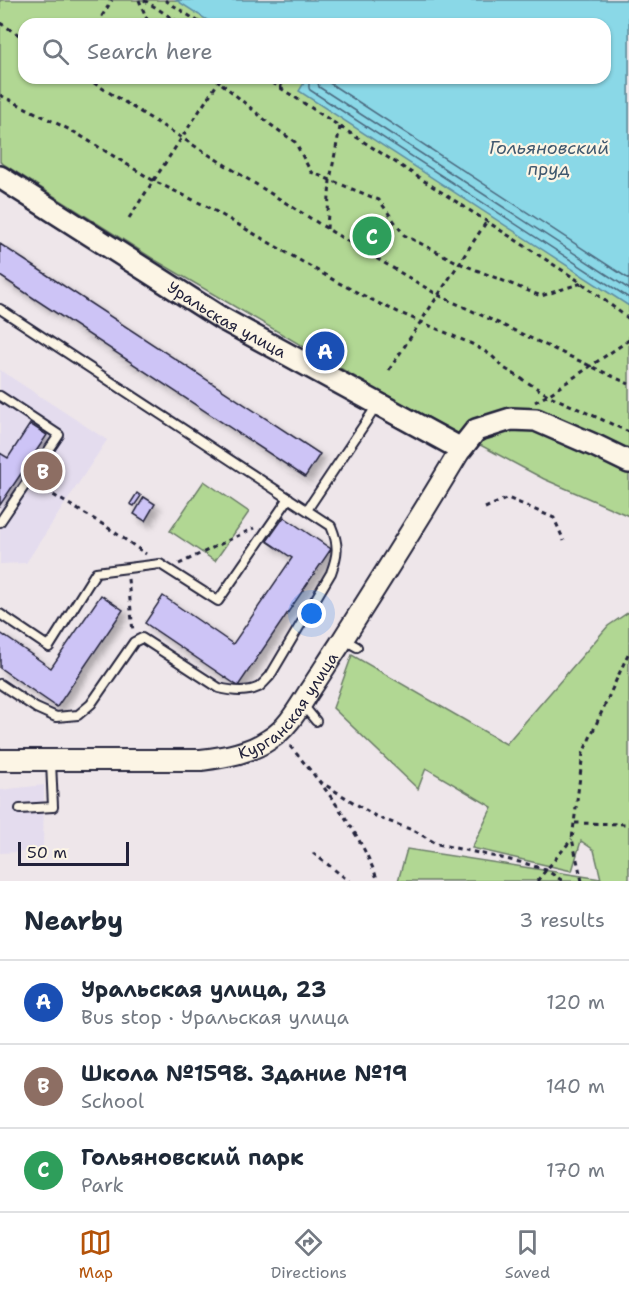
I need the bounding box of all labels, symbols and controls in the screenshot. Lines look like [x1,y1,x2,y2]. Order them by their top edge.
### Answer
search box [18,18,611,84]
icon: search [39,35,72,68]
text: Search here [87,37,213,66]
water label: Гольяновский пруд [489,136,609,181]
pin: C [352,214,392,258]
street label: Уральская улица [164,276,290,362]
pin: A [306,328,344,374]
pin: B [24,448,63,494]
your location [297,599,326,628]
street label: Курганская улица [235,648,342,763]
scale bar [18,839,129,866]
text: 50 m [27,842,67,863]
text: Nearby [24,903,123,938]
text: 3 results [519,907,605,933]
text: Уральская улица, 23 [81,975,326,1004]
text: A [36,989,51,1015]
text: 120 m [546,989,605,1015]
text: Bus stop · Уральская улица [81,1004,349,1030]
text: Школа №1598. Здание №19 [81,1059,407,1088]
text: B [37,1073,50,1099]
text: 140 m [546,1073,605,1099]
text: School [81,1088,144,1114]
text: Гольяновcкий парк [81,1143,304,1172]
text: C [37,1157,50,1183]
text: 170 m [546,1157,605,1183]
text: Park [81,1172,124,1198]
tab: Map [79,1226,113,1283]
tab: Directions [271,1226,347,1283]
tab: Saved [505,1226,550,1283]

